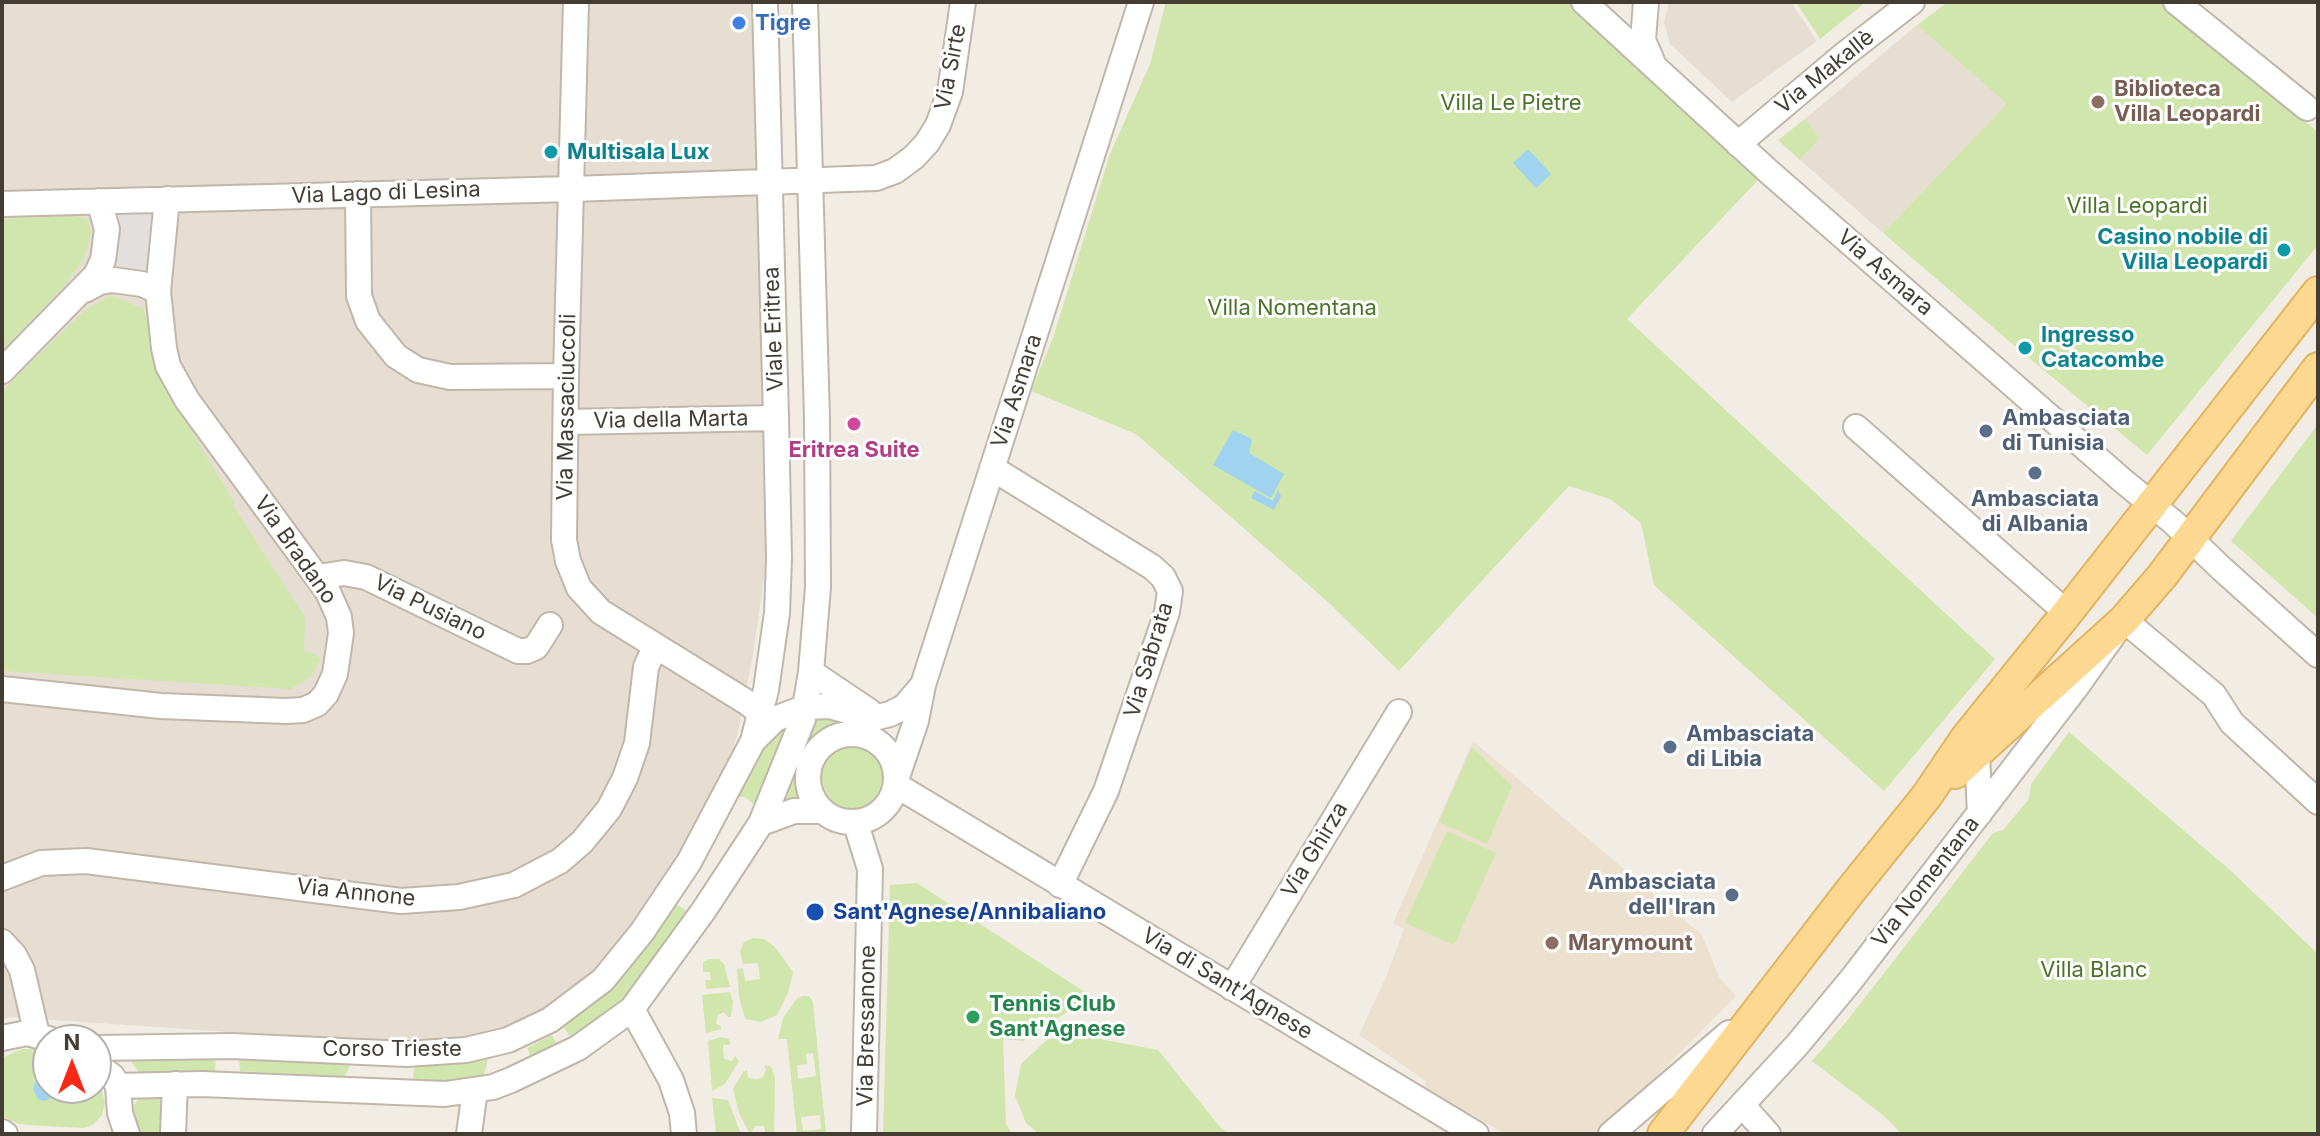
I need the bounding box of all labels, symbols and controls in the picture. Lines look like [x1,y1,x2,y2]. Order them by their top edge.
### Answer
place label: Tigre [755,10,811,36]
marker: Tigre [730,14,748,32]
street label: Via Sirte [930,22,972,112]
street label: Via Makallè [1770,24,1880,120]
place label: Biblioteca Villa Leopardi [2114,76,2260,128]
park label: Villa Le Pietre [1440,90,1582,116]
marker: Biblioteca Villa Leopardi [2089,93,2107,111]
place label: Multisala Lux [567,139,709,165]
marker: Multisala Lux [542,143,560,161]
street label: Via Lago di Lesina [291,177,481,209]
park label: Villa Leopardi [2067,193,2207,219]
street label: Via Asmara [1832,224,1938,322]
place label: Casino nobile di Villa Leopardi [2097,224,2268,276]
marker: Casino nobile di Villa Leopardi [2275,241,2293,259]
street label: Viale Eritrea [759,266,789,392]
park label: Villa Nomentana [1207,295,1377,321]
street label: Via Massaciuccoli [552,313,582,501]
place label: Ingresso Catacombe [2041,322,2164,374]
street label: Via Asmara [986,331,1048,451]
marker: Ingresso Catacombe [2016,339,2034,357]
street label: Via della Marta [593,405,749,435]
place label: Ambasciata di Tunisia [2002,405,2130,456]
marker: Eritrea Suite [845,415,863,433]
marker: Ambasciata di Tunisia [1977,422,1995,440]
place label: Eritrea Suite [788,437,920,463]
marker: Ambasciata di Albania [2026,464,2044,482]
place label: Ambasciata di Albania [1971,486,2099,538]
street label: Via Bradano [248,491,342,609]
street label: Via Pusiano [370,569,490,647]
street label: Via Sabrata [1119,599,1179,721]
place label: Ambasciata di Libia [1686,721,1814,772]
marker: Ambasciata di Libia [1661,738,1679,756]
street label: Via Ghirza [1276,798,1354,902]
street label: Via Nomentana [1867,811,1985,953]
place label: Ambasciata dell'Iran [1588,869,1716,920]
street label: Via Annone [295,874,417,912]
marker: Ambasciata dell'Iran [1723,886,1741,904]
place label: Sant'Agnese/Annibaliano [833,899,1106,925]
marker: Sant'Agnese/Annibaliano [804,901,826,923]
street label: Via di Sant'Agnese [1137,923,1317,1045]
place label: Marymount [1568,930,1693,956]
marker: Marymount [1543,934,1561,952]
street label: Via Bressanone [852,945,882,1107]
park label: Villa Blanc [2040,957,2148,983]
place label: Tennis Club Sant'Agnese [989,991,1126,1042]
marker: Tennis Club Sant'Agnese [964,1008,982,1026]
north arrow [32,1024,112,1104]
text: N [64,1029,80,1055]
street label: Corso Trieste [322,1036,462,1062]

